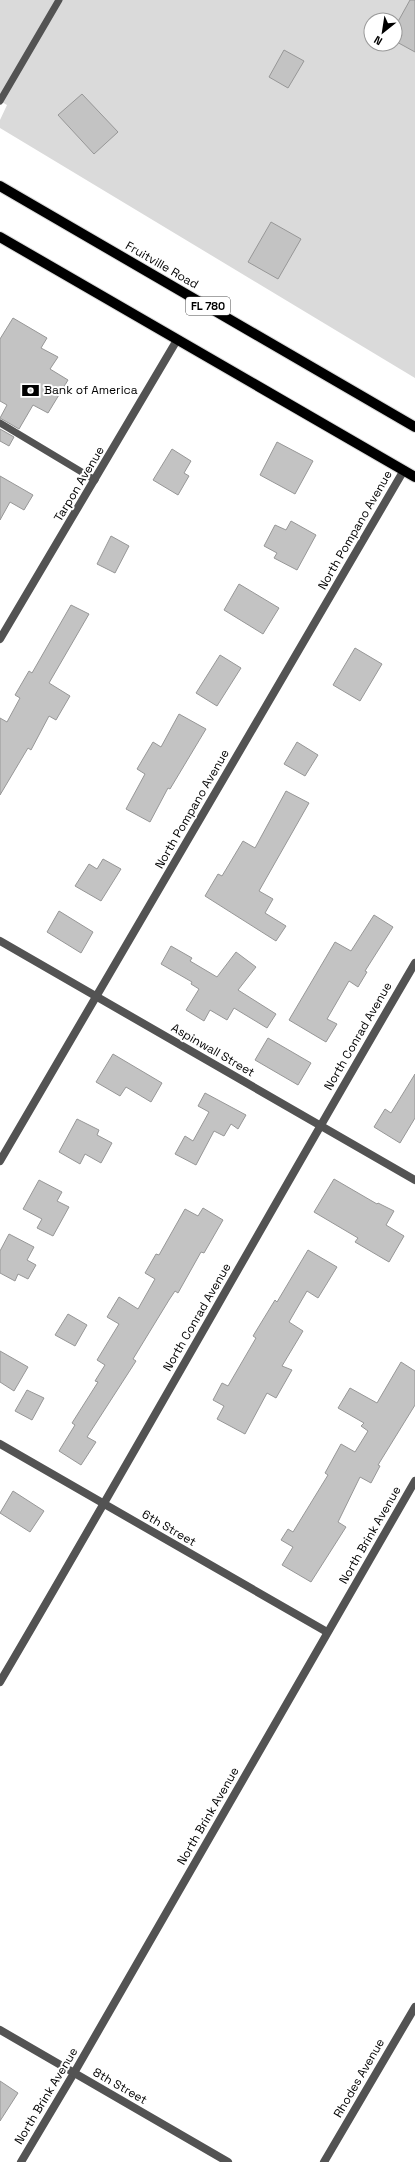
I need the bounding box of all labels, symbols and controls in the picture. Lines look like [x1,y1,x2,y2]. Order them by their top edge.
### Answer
north arrow [363,12,403,52]
text: N [371,33,385,49]
street label: Fruitville Road [123,238,201,292]
road number: FL 780 [186,297,230,315]
bank icon: Bank of America [21,380,41,400]
place label: Bank of America [44,382,138,398]
street label: Tarpon Avenue [50,443,108,525]
street label: North Pompano Avenue [314,467,396,593]
street label: North Pompano Avenue [151,746,233,872]
street label: North Conrad Avenue [320,979,396,1093]
street label: Aspinwall Street [168,1020,258,1080]
street label: North Conrad Avenue [159,1260,235,1374]
street label: North Brink Avenue [335,1483,405,1587]
street label: 6th Street [139,1506,199,1550]
street label: North Brink Avenue [173,1764,243,1868]
street label: Rhodes Avenue [330,2036,388,2120]
street label: North Brink Avenue [11,2045,81,2147]
street label: 8th Street [90,2064,150,2108]

